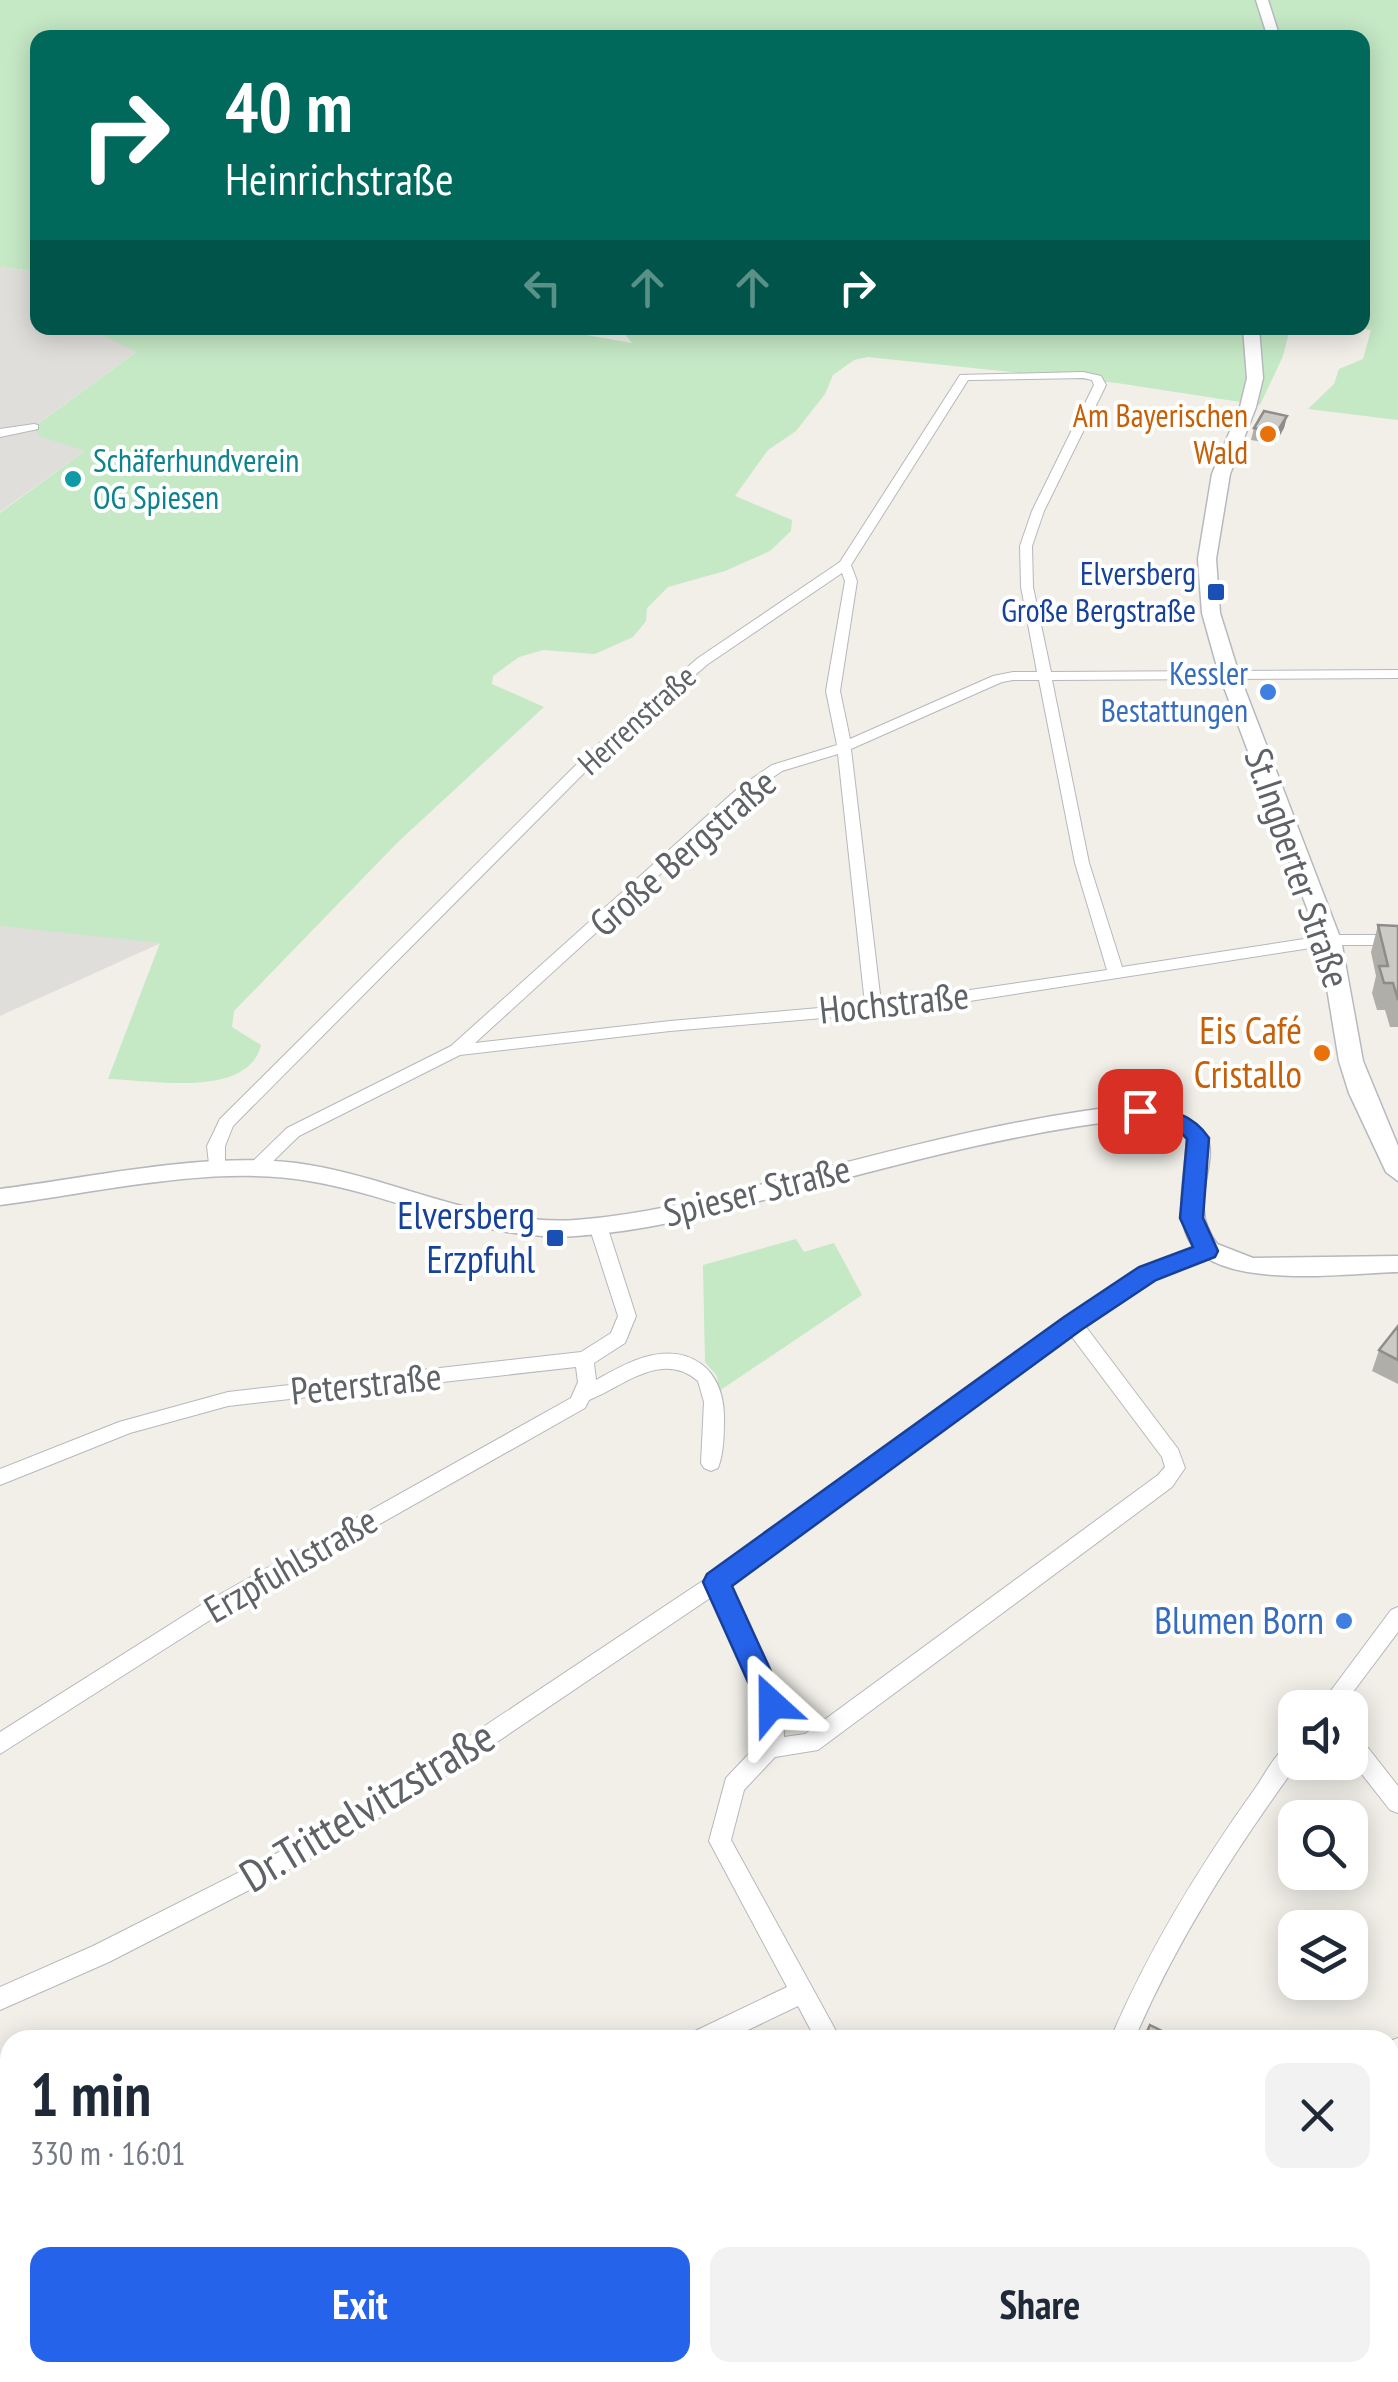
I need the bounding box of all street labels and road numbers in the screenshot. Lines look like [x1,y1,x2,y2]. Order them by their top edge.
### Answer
street label: Herrenstraße [568,655,704,783]
street label: St.Ingberter Straße [1235,741,1362,994]
street label: Große Bergstraße [579,757,785,946]
street label: Hochstraße [817,969,971,1034]
street label: Spieser Straße [658,1143,855,1236]
street label: Peterstraße [288,1350,444,1415]
street label: Erzpfuhlstraße [195,1495,385,1633]
street label: Dr.Trittelvitzstraße [228,1706,504,1904]

